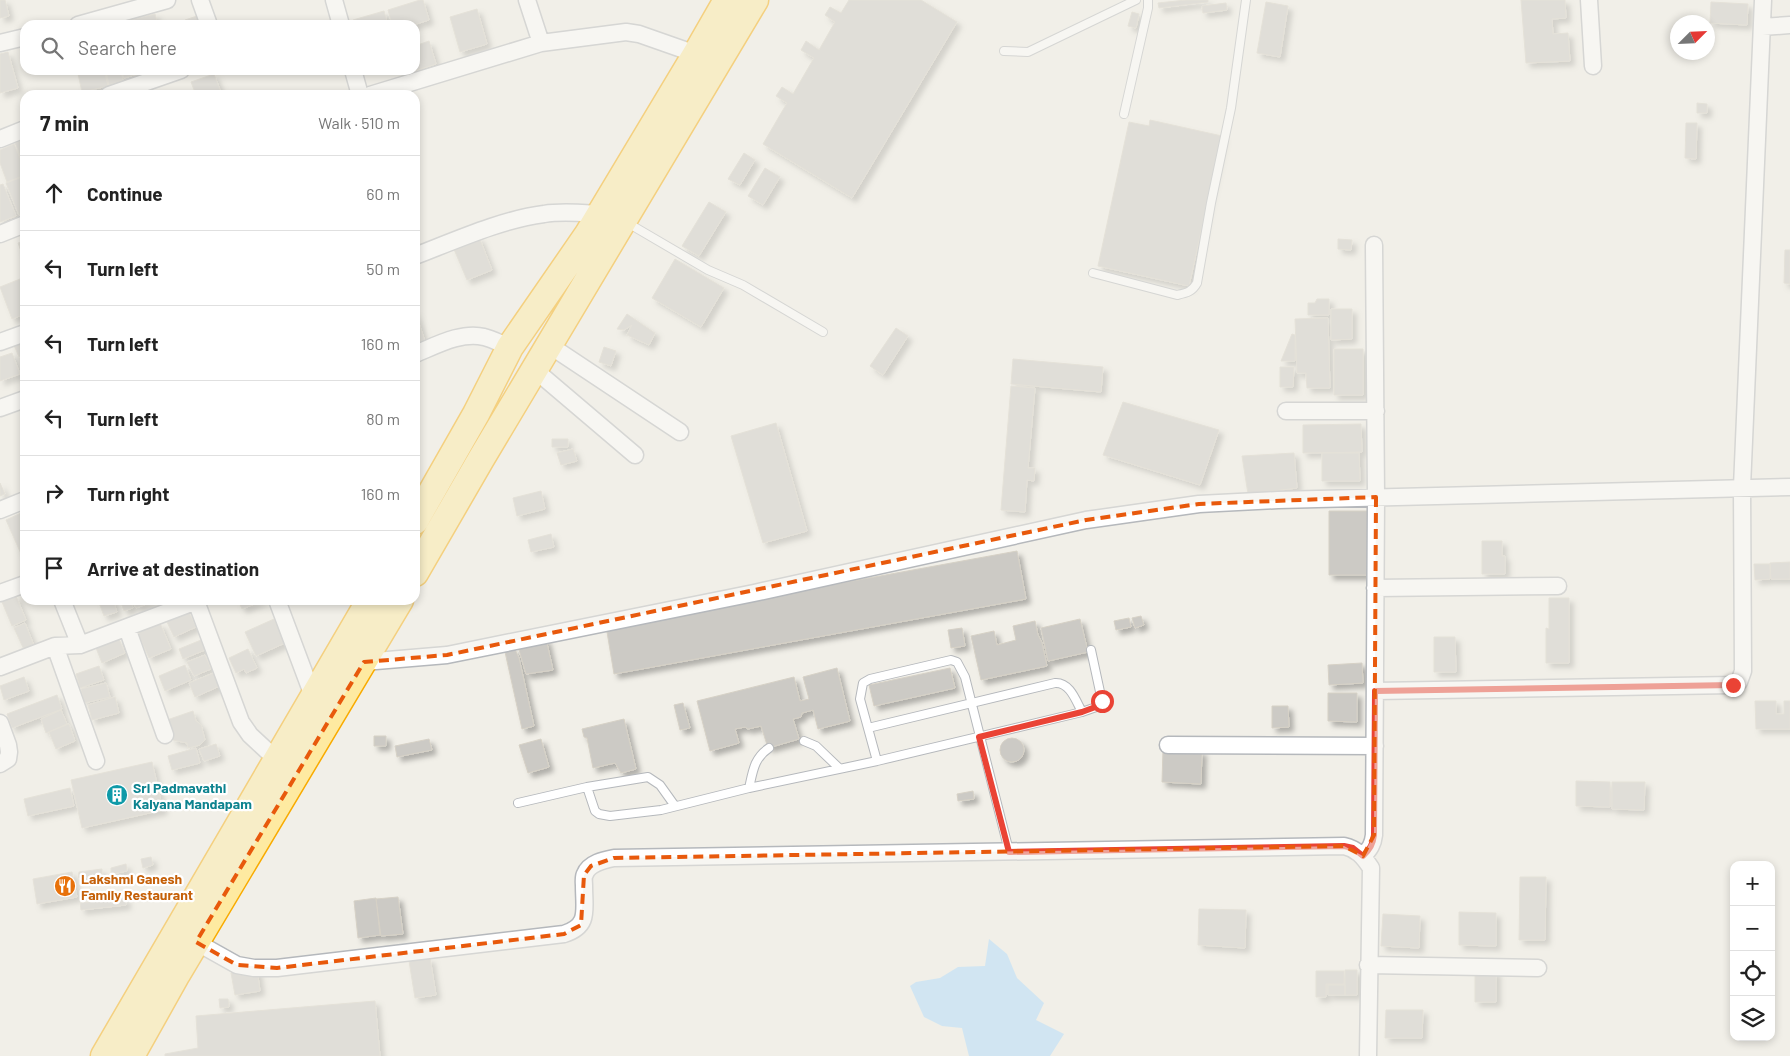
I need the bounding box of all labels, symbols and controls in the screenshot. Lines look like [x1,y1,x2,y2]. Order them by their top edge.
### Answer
north arrow [1670,15,1715,60]
search box [20,20,420,75]
icon: search [38,34,66,62]
text: Search here [78,36,177,59]
text: 7 min [40,110,89,135]
text: Walk · 510 m [318,113,400,132]
icon: ahead [40,179,68,207]
text: Continue [87,182,163,205]
text: 60 m [366,184,400,203]
icon: left [40,254,68,282]
text: Turn left [87,257,158,280]
text: 50 m [366,259,400,278]
icon: left [40,329,68,357]
text: Turn left [87,332,158,355]
text: 160 m [361,334,400,353]
icon: left [40,404,68,432]
text: Turn left [87,407,158,430]
text: 80 m [366,409,400,428]
icon: right [40,479,68,507]
text: Turn right [87,482,169,505]
text: 160 m [361,484,400,503]
icon: arrive [40,554,68,582]
text: Arrive at destination [87,557,259,580]
route end [1722,674,1745,697]
route start [1091,690,1114,713]
place label: Sri Padmavathi Kalyana Mandapam [133,779,252,812]
building icon: Sri Padmavathi Kalyana Mandapam [105,783,129,807]
map controls [1730,861,1775,1041]
button: + [1730,861,1775,906]
place label: Lakshmi Ganesh Family Restaurant [81,870,193,903]
restaurant icon: Lakshmi Ganesh Family Restaurant [53,874,77,898]
button: − [1730,906,1775,951]
button: locate [1730,951,1775,996]
button: layers [1730,996,1775,1041]

